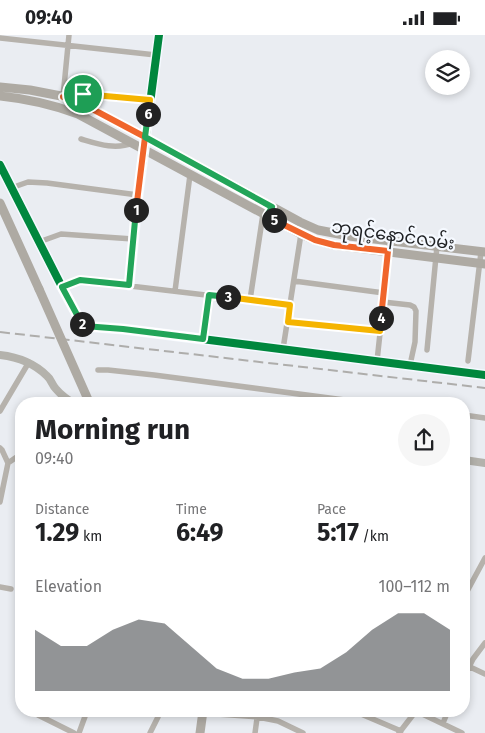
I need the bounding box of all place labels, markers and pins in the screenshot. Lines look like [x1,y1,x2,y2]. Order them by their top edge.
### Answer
pin [62,73,104,115]
pin: 6 [136,101,160,127]
pin: 1 [124,197,148,223]
pin: 5 [262,207,286,233]
pin: 3 [216,285,240,309]
pin: 4 [368,305,394,331]
pin: 2 [70,311,94,337]

